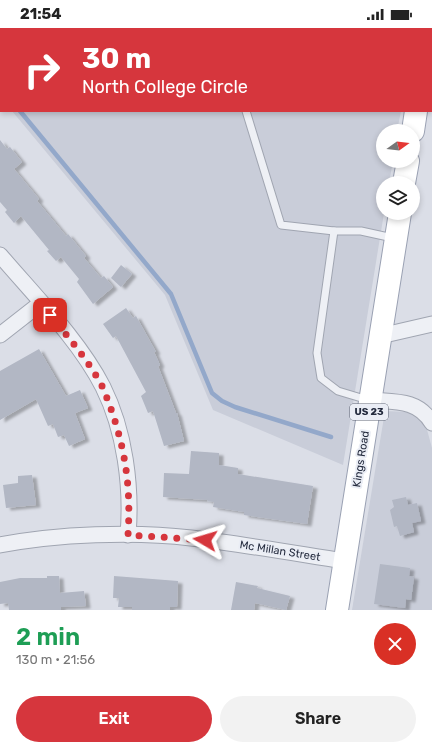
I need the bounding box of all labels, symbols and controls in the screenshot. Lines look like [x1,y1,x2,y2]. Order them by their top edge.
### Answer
text: 21:54 [20,5,62,23]
text: 30 m [82,42,151,75]
icon: right [16,44,68,96]
text: North College Circle [82,76,248,98]
north arrow [376,124,420,168]
map controls [376,124,420,220]
button: layers [376,176,420,220]
pin [33,298,67,332]
icon: arrive [39,304,61,326]
road number: US 23 [350,404,388,420]
street label: Kings Road [350,430,372,488]
position arrow [184,519,226,561]
street label: Mc Millan Street [239,538,322,564]
text: 2 min [16,623,80,651]
button: close [374,623,416,665]
text: 130 m · 21:56 [16,652,95,667]
button: Exit [16,696,212,742]
button: Share [220,696,416,742]

